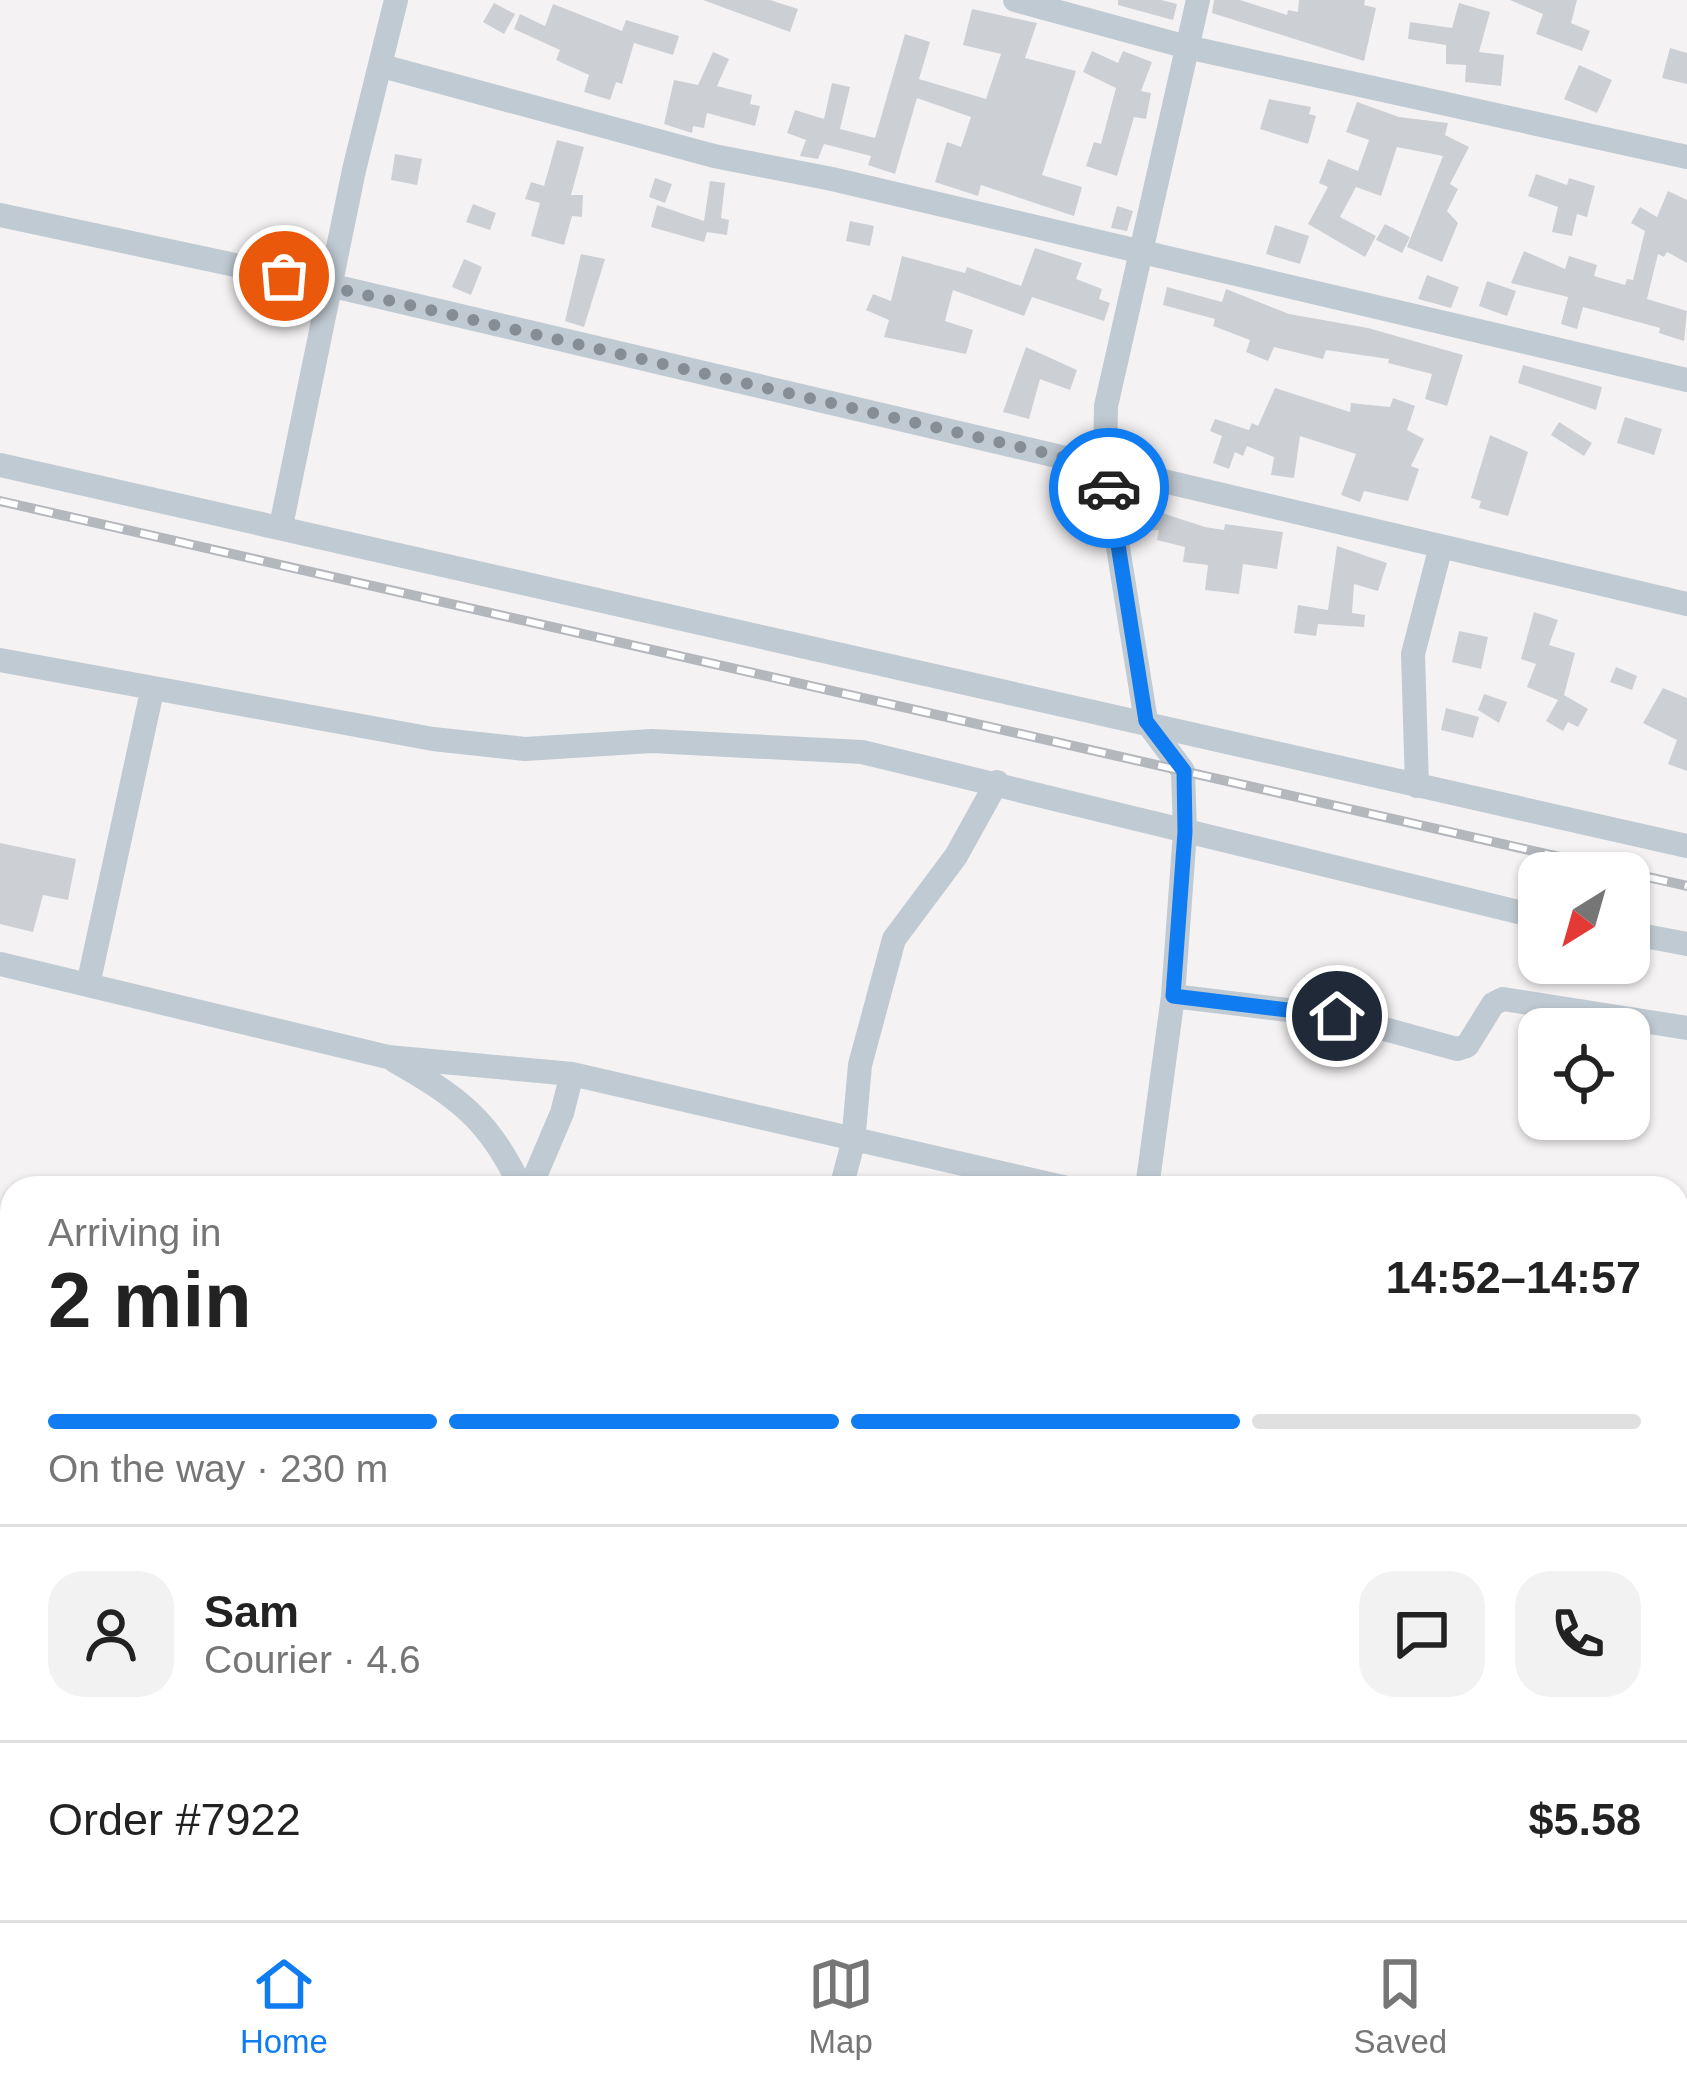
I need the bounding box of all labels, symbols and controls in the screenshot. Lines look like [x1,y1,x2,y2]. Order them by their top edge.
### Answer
pin [233,225,335,327]
icon: bag [251,243,317,309]
courier [1049,428,1169,548]
icon: car [1076,455,1142,521]
north arrow [1518,852,1650,984]
map controls [1518,852,1650,1140]
pin [1286,965,1388,1067]
icon: home [1304,983,1370,1049]
button: locate [1518,1008,1650,1140]
text: Arriving in [48,1211,221,1254]
text: 14:52–14:57 [1386,1252,1641,1303]
text: 2 min [48,1256,252,1344]
text: On the way · 230 m [48,1447,388,1490]
button: person [48,1571,174,1697]
button: chat [1359,1571,1485,1697]
button: phone [1515,1571,1641,1697]
text: Sam [204,1586,299,1637]
text: Courier · 4.6 [204,1638,421,1681]
text: Order #7922 [48,1794,301,1845]
text: $5.58 [1528,1794,1641,1845]
tab: Home [240,1951,328,2061]
tab: Map [808,1951,874,2061]
tab: Saved [1354,1951,1447,2061]

